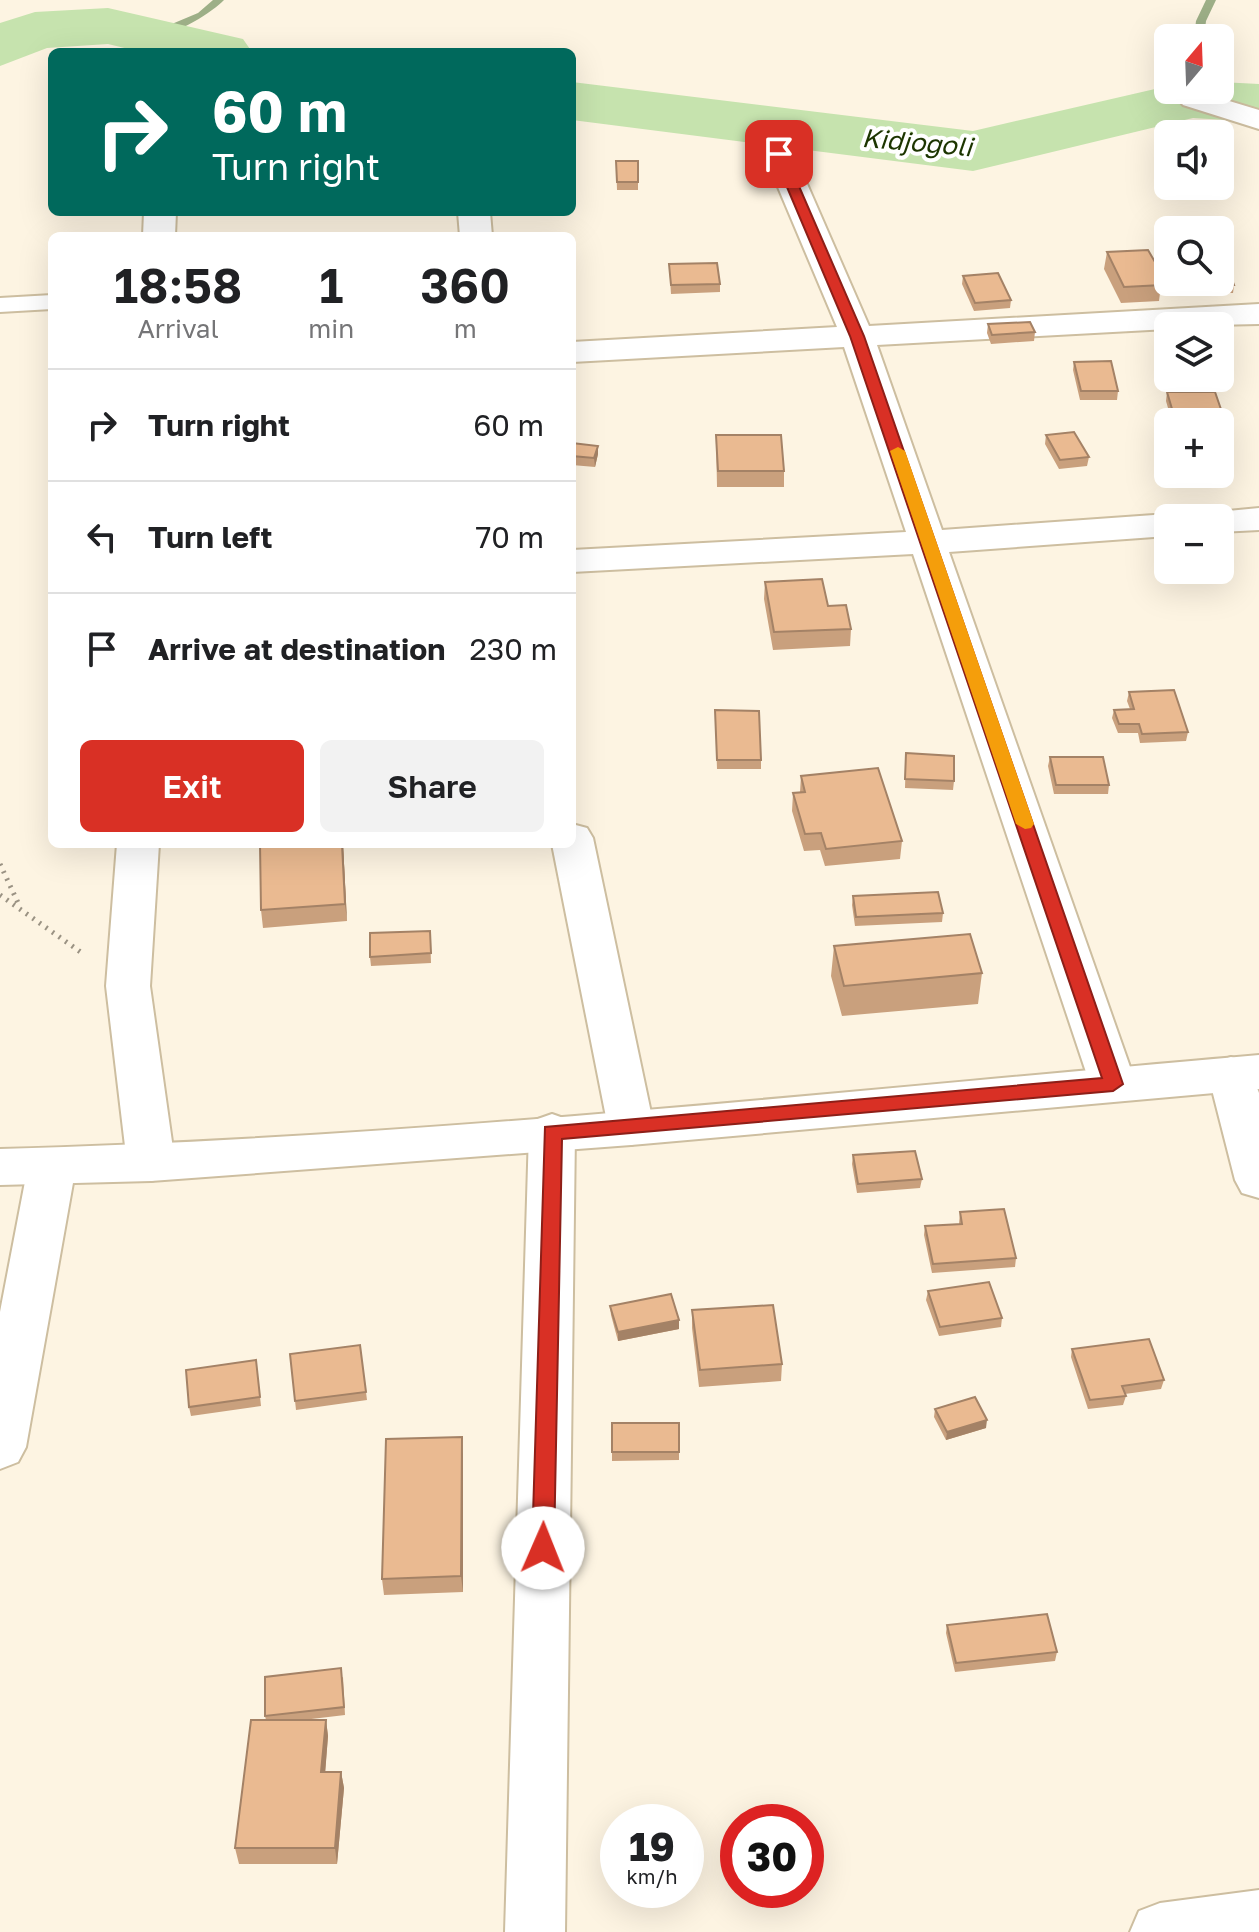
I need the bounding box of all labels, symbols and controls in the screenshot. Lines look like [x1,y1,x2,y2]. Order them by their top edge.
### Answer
north arrow [1154,24,1234,104]
map controls [1154,24,1234,584]
text: 60 m [212,77,347,144]
icon: right [80,80,184,184]
pin [745,120,813,188]
button: sound [1154,120,1234,200]
water label: Kidjogoli [861,122,976,163]
icon: arrive [757,132,801,176]
text: Turn right [212,145,380,188]
button: search [1154,216,1234,296]
text: 18:58 [114,256,242,314]
text: 1 [319,256,343,314]
text: 360 [420,256,510,314]
button: layers [1154,312,1234,392]
text: Arrival [137,313,219,344]
text: min [308,313,354,344]
text: m [454,313,477,344]
icon: right [80,403,124,447]
text: Turn right [148,407,290,443]
text: 60 m [473,407,544,443]
button: + [1154,408,1234,488]
button: − [1154,504,1234,584]
icon: left [80,515,124,559]
text: Turn left [148,519,273,555]
text: 70 m [475,519,544,555]
icon: arrive [80,627,124,671]
text: Arrive at destination [148,631,445,667]
text: 230 m [469,631,557,667]
button: Exit [80,740,304,832]
button: Share [320,740,544,832]
position arrow [501,1506,585,1590]
speed limit sign: 30 [720,1804,824,1908]
text: 19 [629,1822,675,1870]
text: km/h [627,1864,677,1888]

